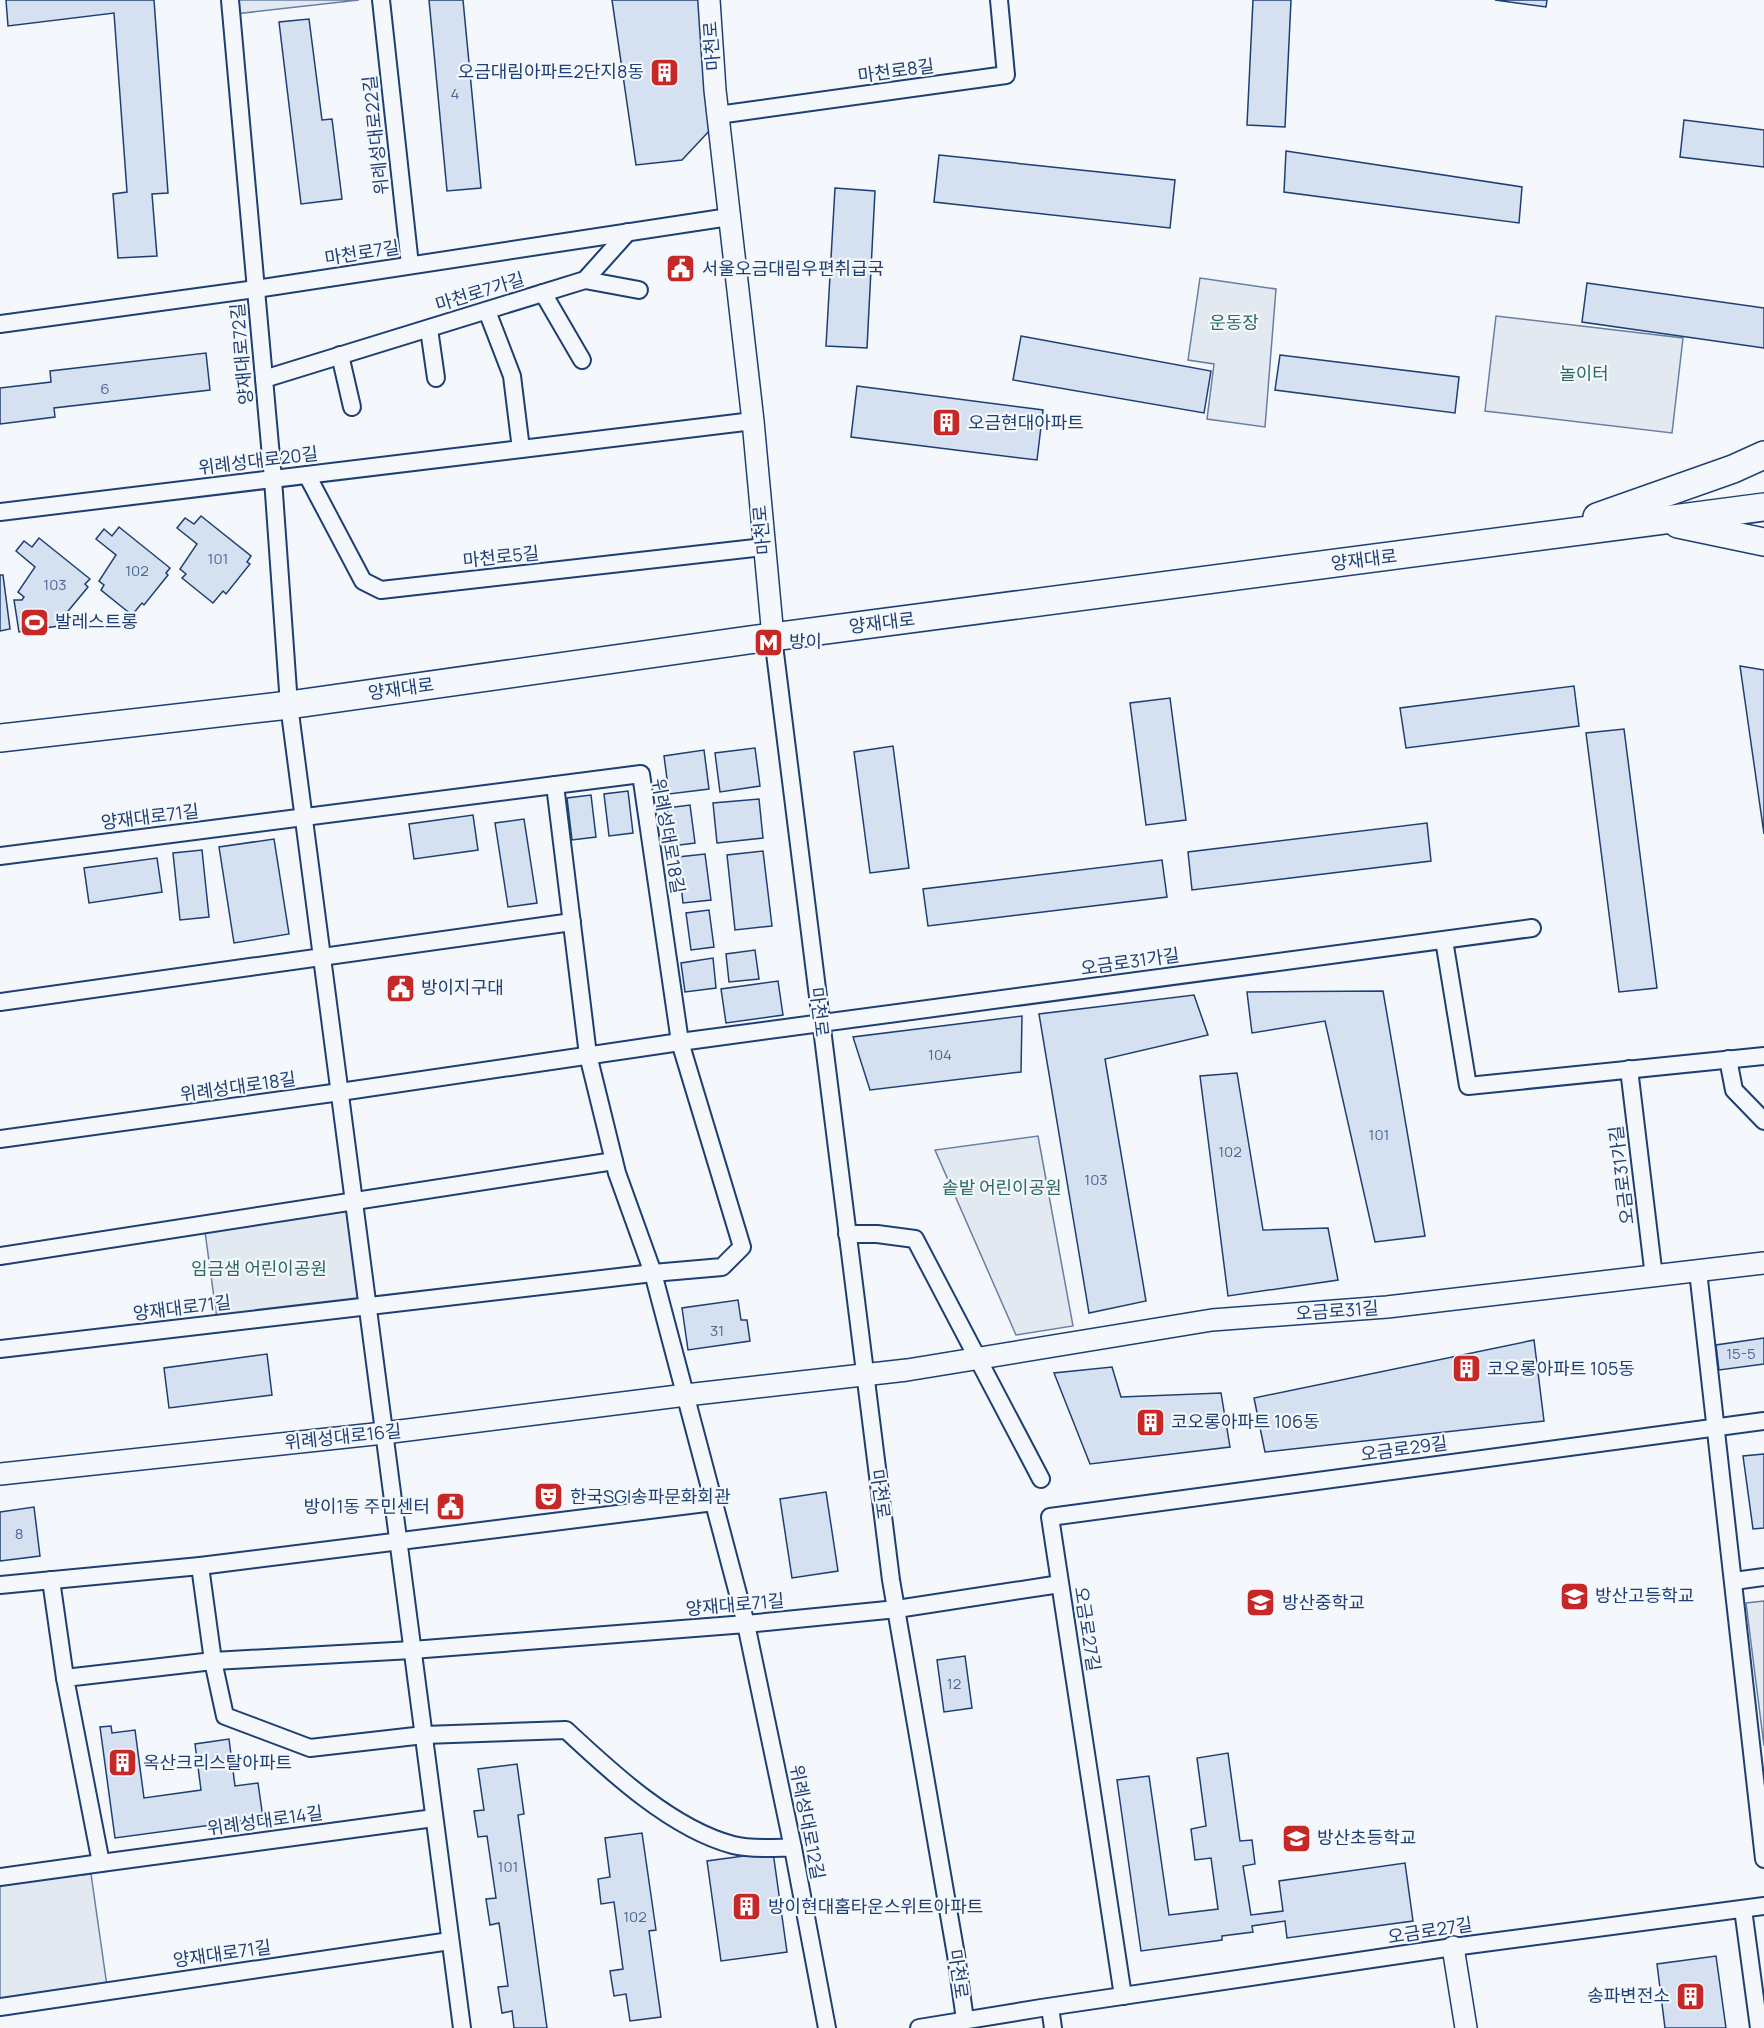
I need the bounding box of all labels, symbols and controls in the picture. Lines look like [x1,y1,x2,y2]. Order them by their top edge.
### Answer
street label: 마천로 [697,20,725,72]
street label: 마천로8길 [856,53,936,87]
building icon: 오금대림아파트2단지8동 [649,56,681,88]
place label: 오금대림아파트2단지8동 [458,59,644,83]
street label: 위례성대로22길 [357,74,393,196]
house number: 4 [451,83,460,104]
street label: 마천로7길 [323,234,401,270]
public building icon: 서울오금대림우편취급국 [665,253,697,285]
place label: 서울오금대림우편취급국 [702,256,884,280]
street label: 마천로7가길 [432,266,527,316]
street label: 양재대로72길 [225,302,257,406]
park label: 운동장 [1209,310,1259,334]
park label: 놀이터 [1559,361,1609,385]
house number: 6 [100,378,110,399]
building icon: 오금현대아파트 [931,407,963,439]
place label: 오금현대아파트 [968,410,1084,434]
street label: 위례성대로20길 [197,441,319,479]
street label: 마천로 [747,504,775,556]
street label: 마천로5길 [462,540,540,572]
street label: 양재대로 [1330,543,1398,575]
house number: 101 [208,548,228,569]
house number: 102 [125,560,149,581]
house number: 103 [43,574,67,595]
sports icon: 발레스트롱 [18,606,50,638]
street label: 양재대로 [848,606,916,638]
place label: 발레스트롱 [55,609,138,633]
metro station icon: 방이 [752,626,784,658]
place label: 방이 [789,629,822,653]
street label: 양재대로 [366,672,435,705]
street label: 위례성대로18길 [647,776,691,895]
street label: 양재대로71길 [99,798,200,834]
street label: 오금로31가길 [1079,942,1181,980]
public building icon: 방이지구대 [384,972,416,1004]
place label: 방이지구대 [421,975,504,999]
street label: 마천로 [805,986,835,1038]
house number: 104 [928,1044,952,1065]
street label: 위례성대로18길 [178,1066,297,1106]
house number: 101 [1369,1124,1389,1145]
street label: 오금로31가길 [1603,1124,1639,1226]
house number: 102 [1218,1141,1242,1162]
house number: 103 [1084,1169,1108,1190]
park label: 솥밭 어린이공원 [942,1175,1062,1199]
park label: 임금샘 어린이공원 [191,1256,327,1280]
street label: 양재대로71길 [131,1289,232,1325]
street label: 오금로31길 [1295,1295,1379,1325]
house number: 31 [710,1320,724,1341]
house number: 15-5 [1726,1343,1756,1364]
building icon: 코오롱아파트 105동 [1450,1353,1482,1385]
place label: 코오롱아파트 105동 [1487,1356,1635,1380]
building icon: 코오롱아파트 106동 [1134,1406,1166,1438]
place label: 코오롱아파트 106동 [1171,1409,1320,1433]
street label: 위례성대로16길 [283,1418,403,1454]
street label: 오금로29길 [1359,1430,1449,1466]
street label: 마천로 [866,1468,896,1520]
theatre icon: 한국SGI송파문화회관 [533,1481,565,1513]
place label: 한국SGI송파문화회관 [570,1484,731,1508]
public building icon: 방이1동 주민센터 [435,1491,467,1523]
place label: 방이1동 주민센터 [303,1494,430,1518]
house number: 8 [15,1523,23,1544]
school or university icon: 방산고등학교 [1558,1580,1590,1612]
place label: 방산고등학교 [1595,1583,1694,1607]
street label: 오금로27길 [1069,1585,1107,1673]
school or university icon: 방산중학교 [1245,1587,1277,1619]
street label: 양재대로71길 [685,1588,785,1620]
place label: 방산중학교 [1282,1590,1365,1614]
house number: 12 [947,1673,961,1694]
building icon: 옥산크리스탈아파트 [106,1747,138,1779]
place label: 옥산크리스탈아파트 [143,1750,292,1774]
street label: 위례성대로12길 [785,1762,831,1881]
street label: 위례성대로14길 [205,1800,324,1840]
school or university icon: 방산초등학교 [1280,1822,1312,1854]
place label: 방산초등학교 [1317,1825,1416,1849]
house number: 101 [498,1856,518,1877]
building icon: 방이현대홈타운스위트아파트 [731,1891,763,1923]
place label: 방이현대홈타운스위트아파트 [768,1894,983,1918]
house number: 102 [623,1906,647,1927]
street label: 오금로27길 [1386,1911,1474,1949]
street label: 양재대로71길 [171,1934,272,1972]
street label: 마천로 [944,1948,974,2000]
building icon: 송파변전소 [1675,1980,1707,2012]
place label: 송파변전소 [1587,1983,1670,2007]

